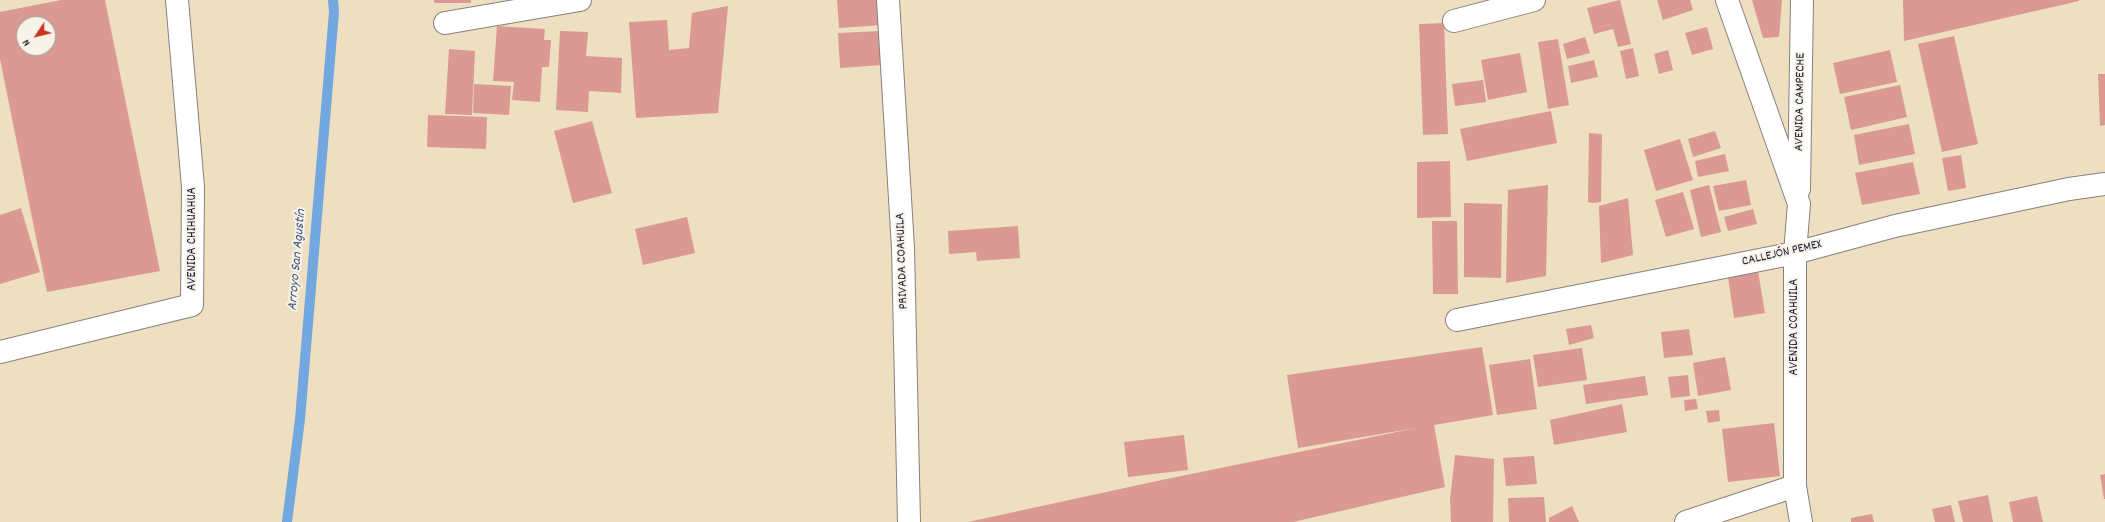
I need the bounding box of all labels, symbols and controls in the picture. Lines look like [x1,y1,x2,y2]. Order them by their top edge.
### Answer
north arrow [16,16,56,56]
text: N [19,35,35,49]
street label: AVENIDA CAMPECHE [1792,53,1810,151]
street label: AVENIDA CHIHUAHUA [185,187,201,291]
water label: Arroyo San Agustín [285,209,311,311]
street label: PRIVADA COAHUILA [894,212,912,310]
street label: CALLEJÓN PEMEX [1741,237,1823,271]
street label: AVENIDA COAHUILA [1787,279,1803,375]

